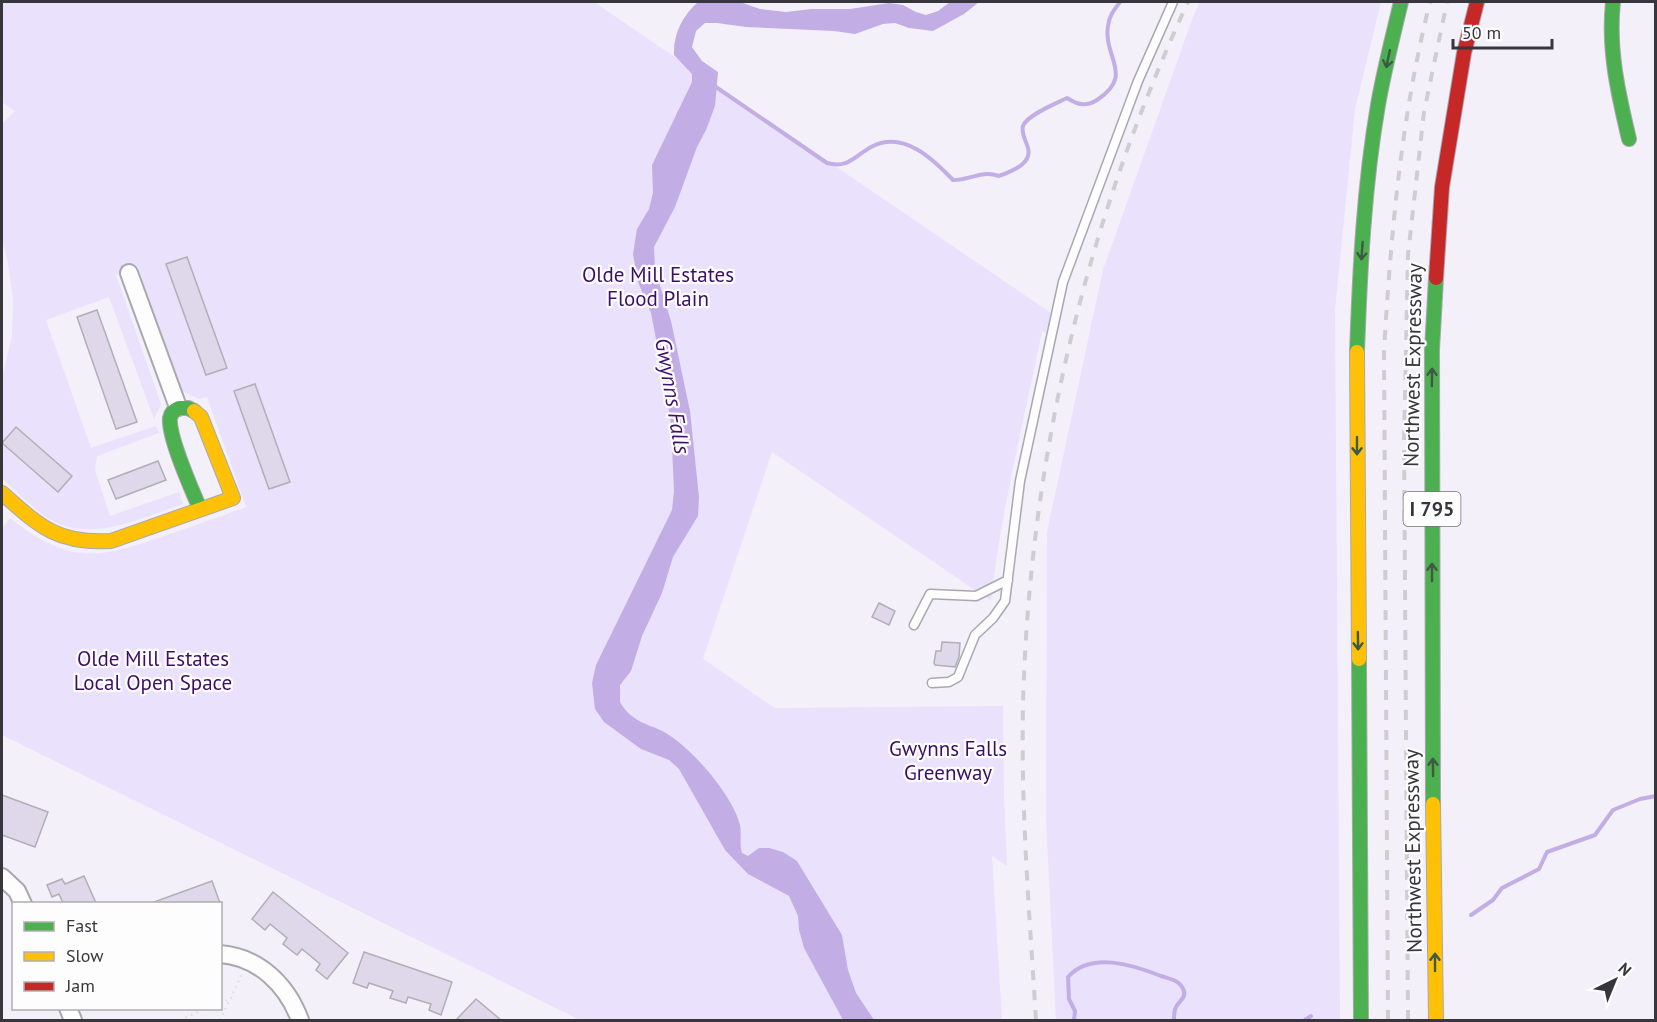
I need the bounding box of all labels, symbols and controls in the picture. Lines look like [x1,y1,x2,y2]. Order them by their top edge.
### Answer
scale bar [1453,12,1552,50]
text: 50 m [1462,21,1501,44]
one-way arrow [1382,48,1393,68]
one-way arrow [1356,241,1367,261]
park label: Olde Mill Estates Flood Plain [582,261,734,312]
street label: Northwest Expressway [1397,263,1428,467]
water label: Gwynns Falls [649,336,697,456]
one-way arrow [1426,368,1438,388]
one-way arrow [1351,436,1363,456]
road number: I 795 [1404,492,1460,526]
one-way arrow [1426,563,1438,583]
one-way arrow [1352,631,1364,651]
park label: Olde Mill Estates Local Open Space [74,645,232,696]
park label: Gwynns Falls Greenway [889,735,1007,786]
street label: Northwest Expressway [1397,749,1428,953]
one-way arrow [1427,758,1439,778]
legend [12,902,222,1010]
text: Fast [66,914,98,937]
text: Slow [66,944,104,967]
north arrow [1585,950,1645,1010]
one-way arrow [1429,953,1441,973]
text: N [1615,958,1636,980]
text: Jam [65,974,95,997]

